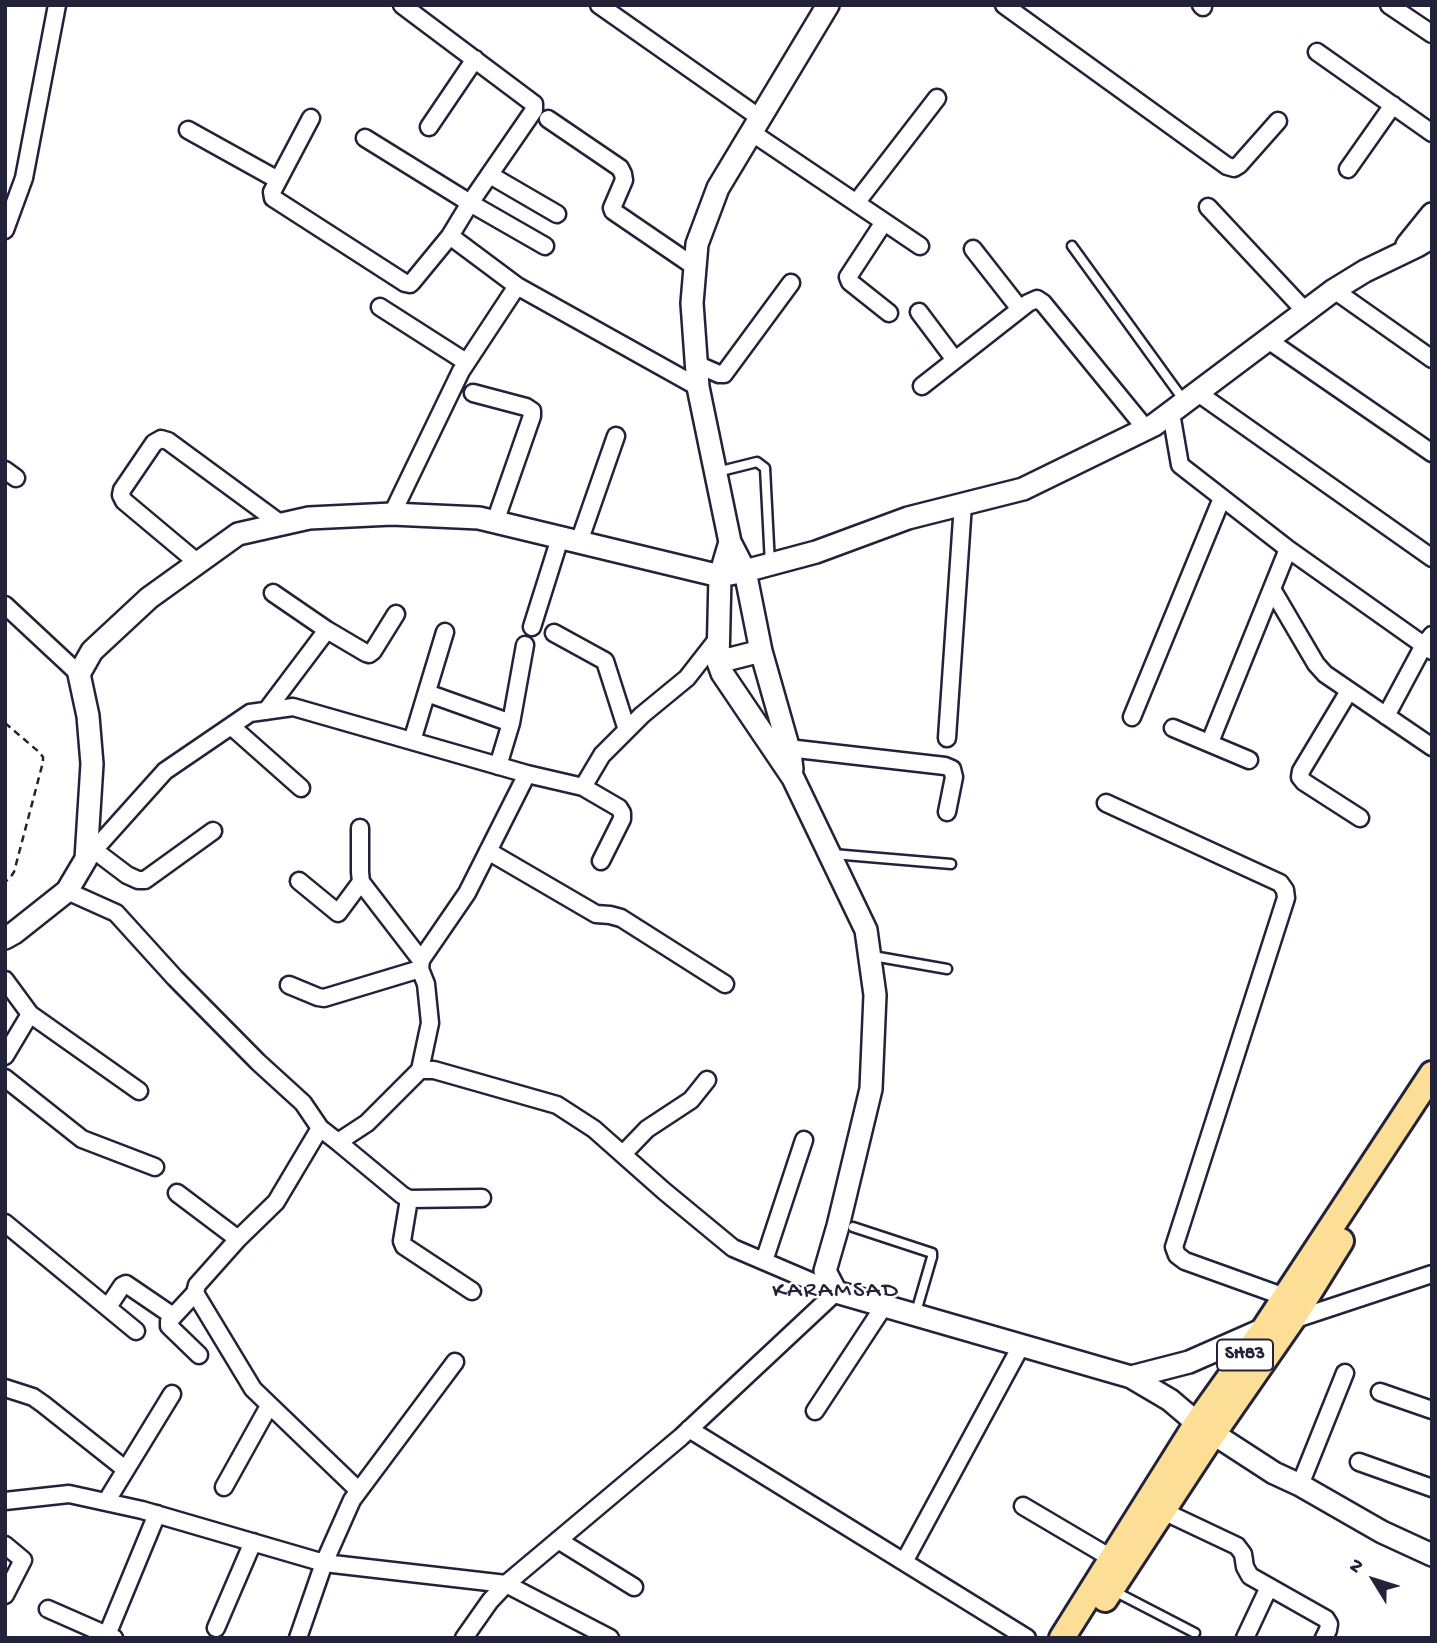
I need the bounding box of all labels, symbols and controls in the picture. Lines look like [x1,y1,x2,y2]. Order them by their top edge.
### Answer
district label: KARAMSAD [773,1278,899,1306]
road number: SH83 [1217,1340,1273,1371]
north arrow [1339,1545,1409,1615]
text: N [1344,1555,1370,1579]

